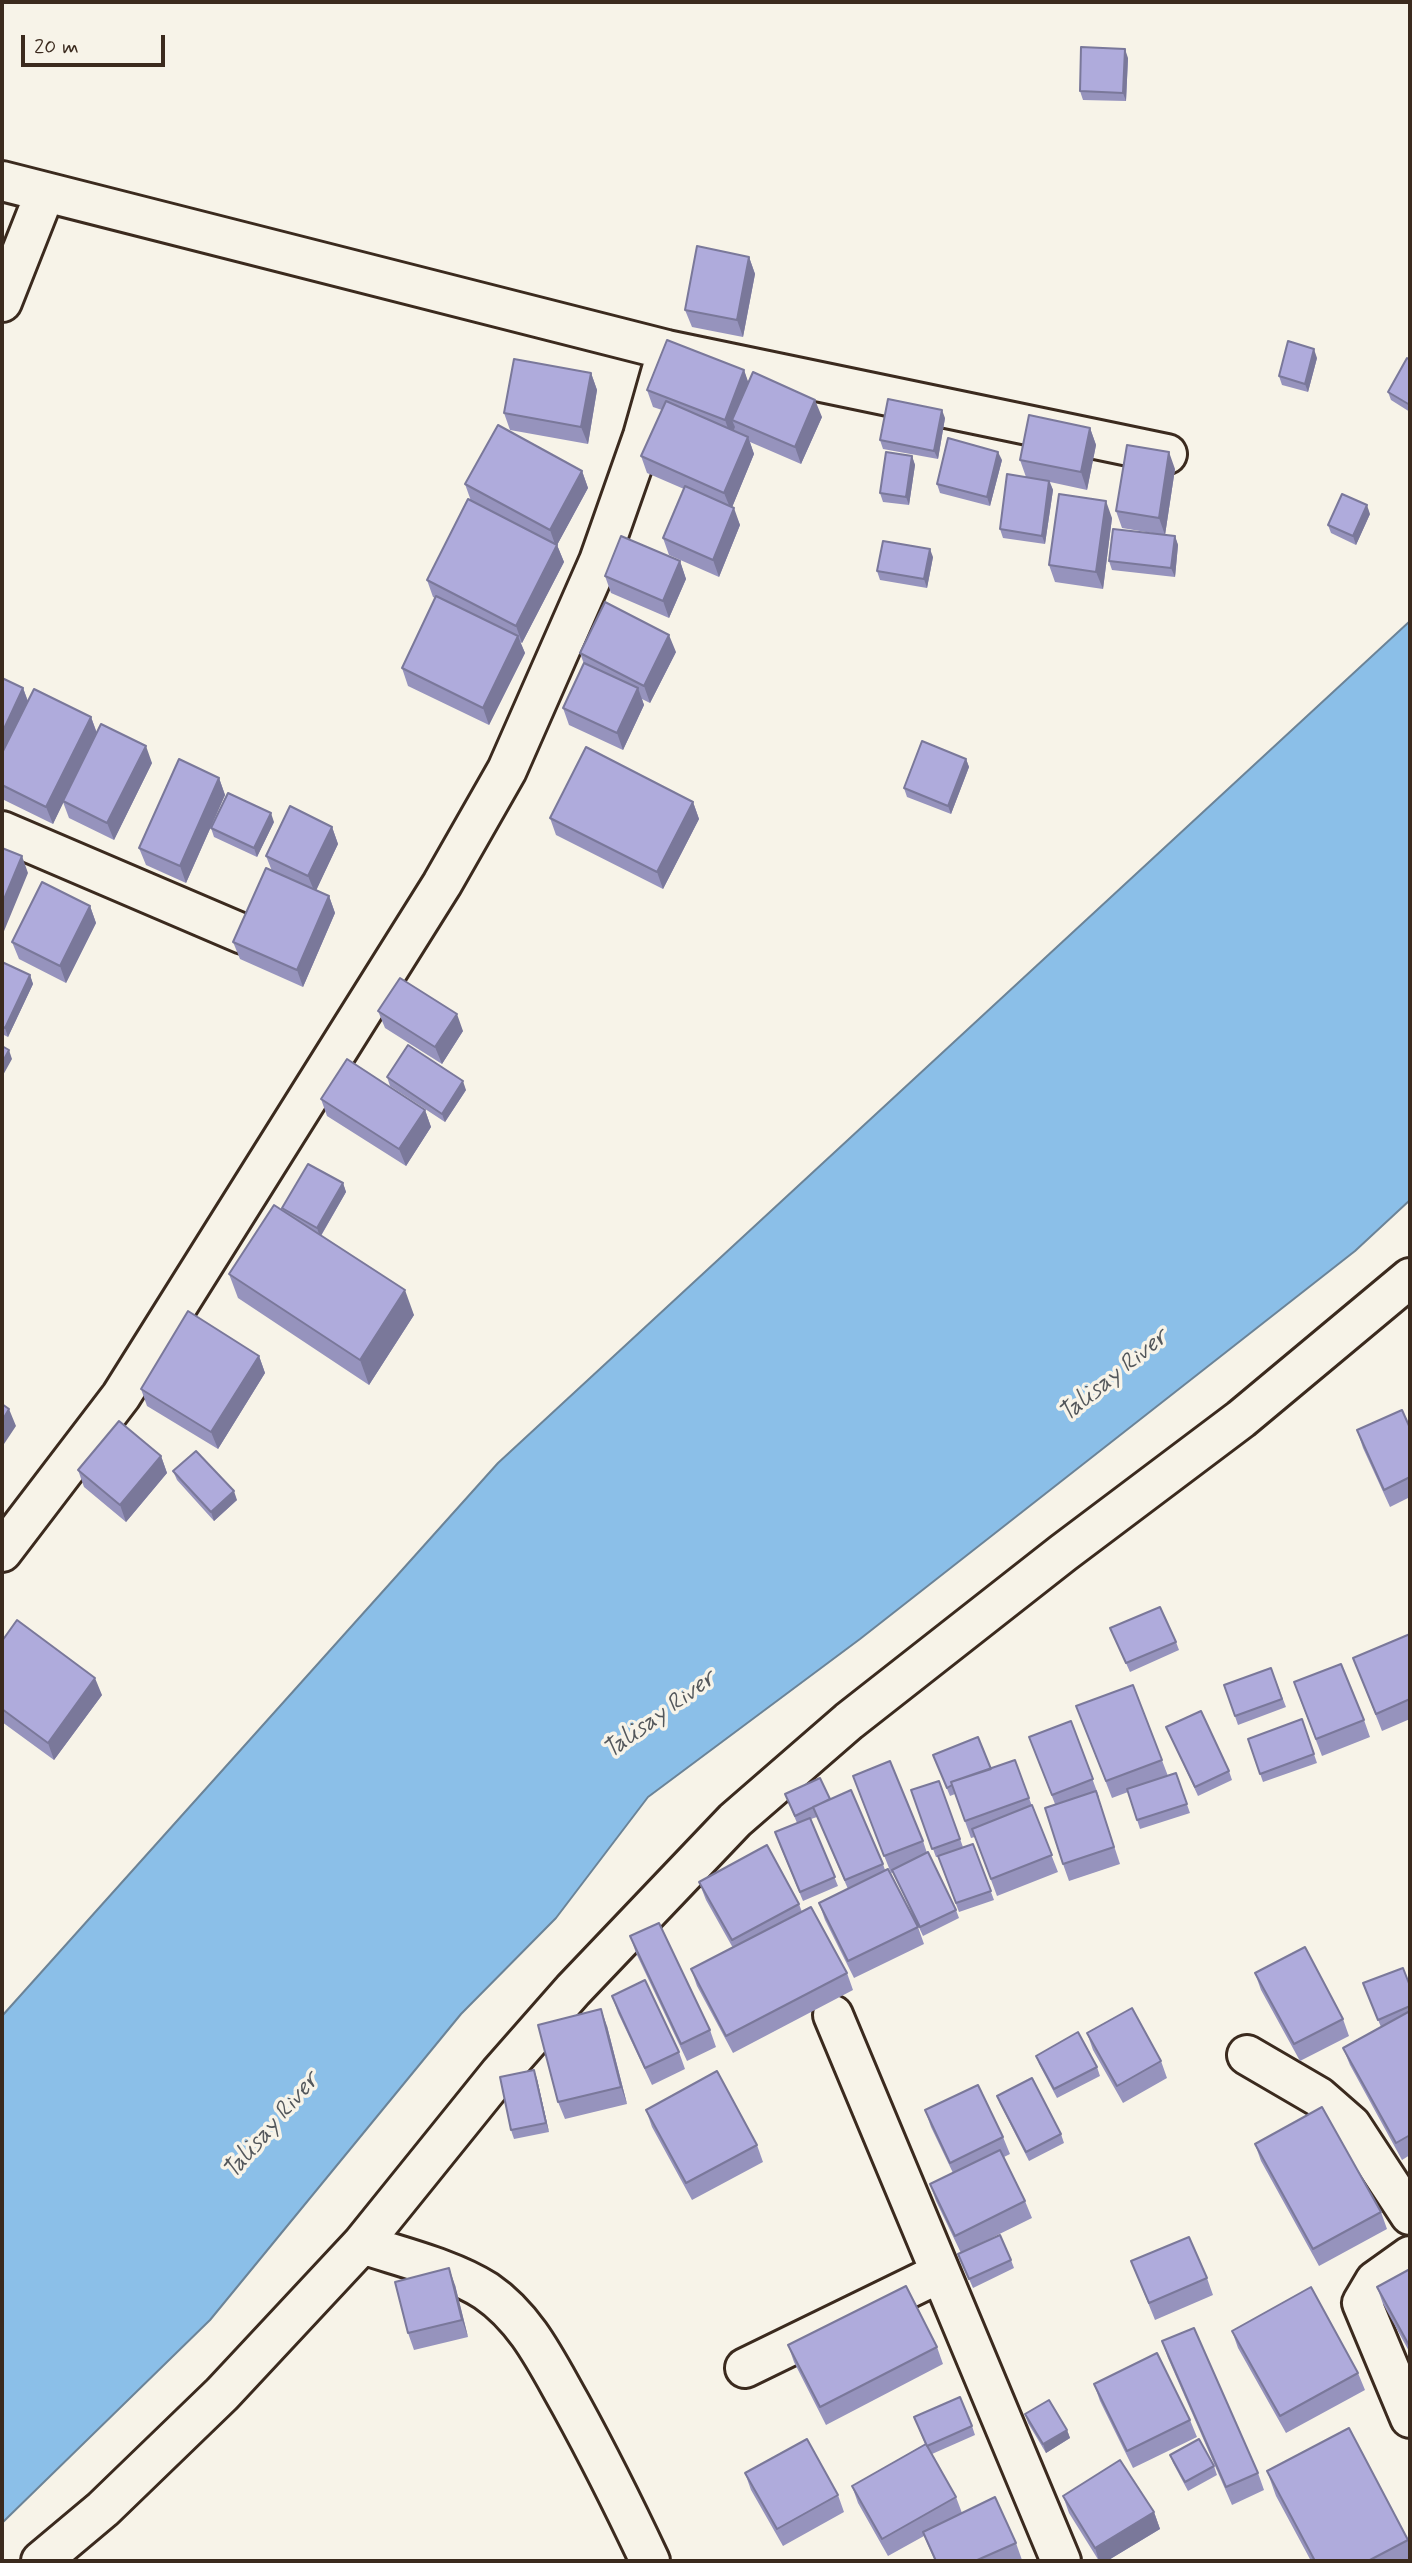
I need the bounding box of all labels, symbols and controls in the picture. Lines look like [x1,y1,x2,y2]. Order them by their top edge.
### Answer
scale bar [24,21,168,65]
text: 20 m [34,33,79,61]
water label: Talisay River [1054,1324,1174,1430]
water label: Talisay River [598,1666,722,1766]
water label: Talisay River [218,2068,326,2186]

